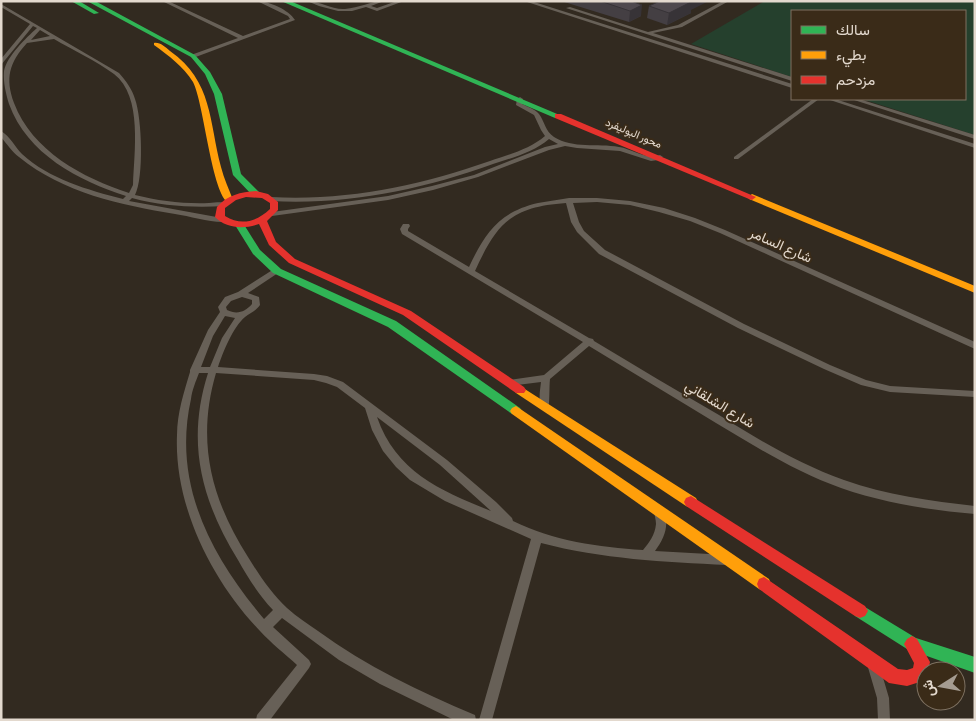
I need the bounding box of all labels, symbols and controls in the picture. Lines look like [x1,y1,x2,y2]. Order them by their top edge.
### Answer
legend [791,10,966,100]
text: سالك [836,19,870,40]
text: بطيء [836,44,866,68]
text: مزدحم [836,69,875,90]
street label: محور البوليفرد [604,114,665,151]
street label: شارع السامر [745,222,815,269]
street label: شارع الشلقاني [680,375,759,434]
north arrow [916,661,966,711]
text: ش [917,678,939,699]

